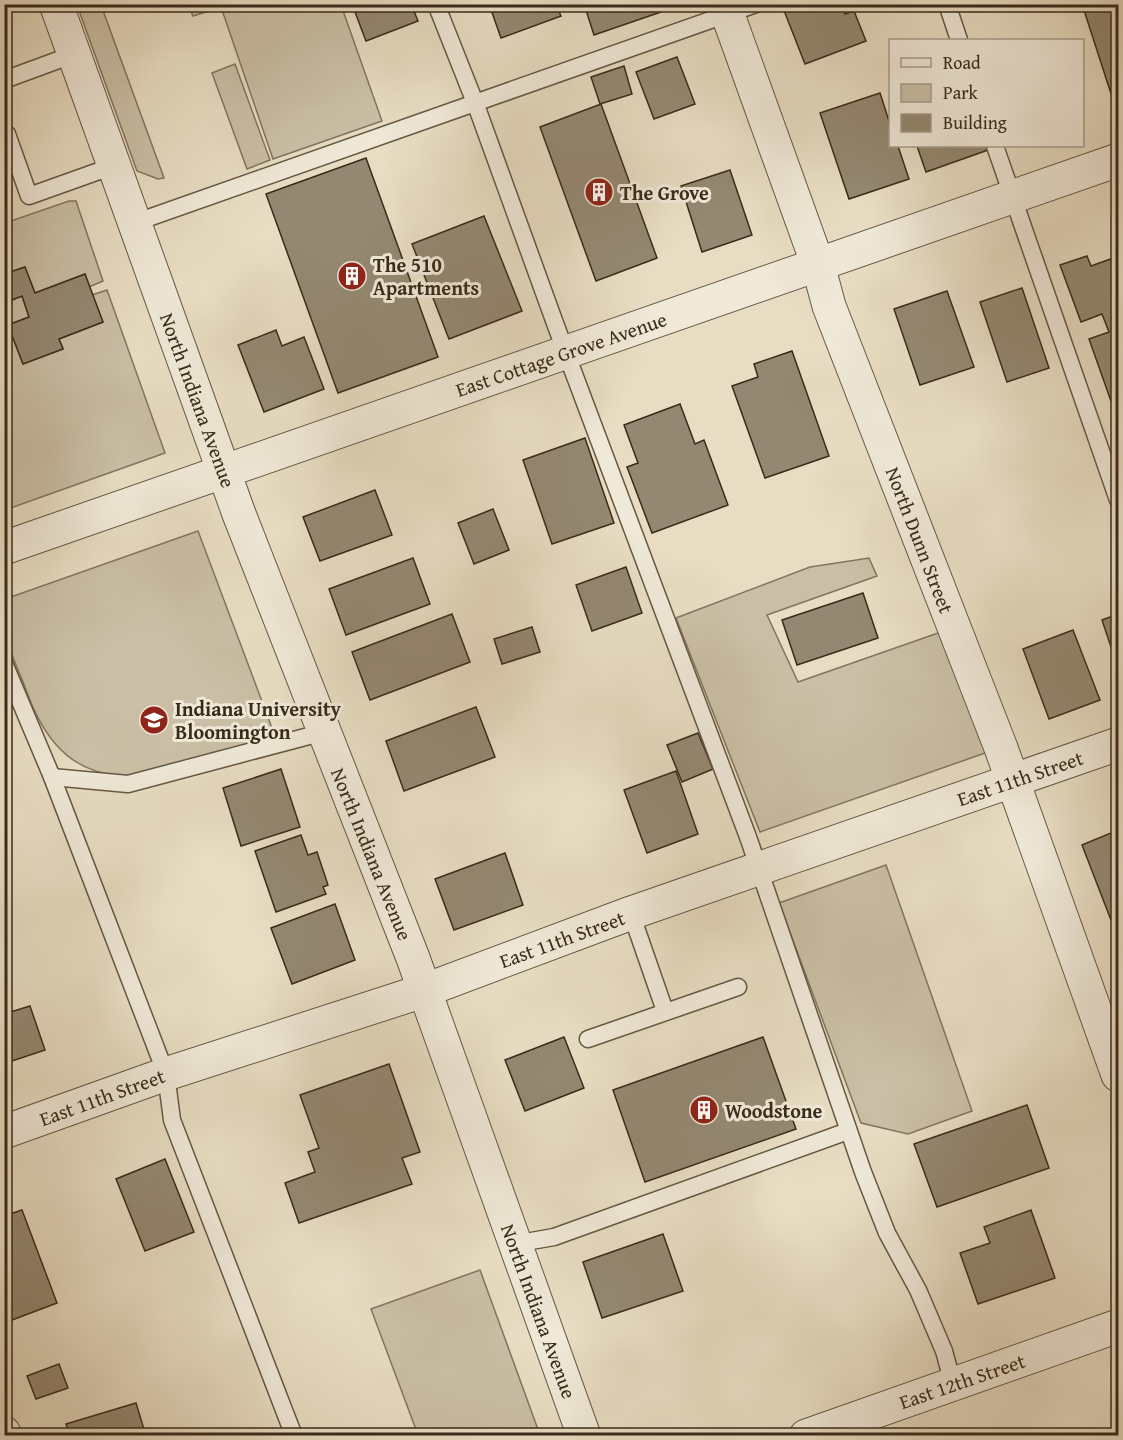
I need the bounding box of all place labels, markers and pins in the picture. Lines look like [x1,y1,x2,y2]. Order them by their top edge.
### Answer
building icon: The Grove [583,176,615,208]
place label: The Grove [620,178,709,207]
place label: The 510 Apartments [373,250,479,302]
building icon: The 510 Apartments [336,260,368,292]
place label: Indiana University Bloomington [175,694,342,746]
school or university icon: Indiana University Bloomington [138,704,170,736]
building icon: Woodstone [688,1094,720,1126]
place label: Woodstone [725,1096,823,1125]

